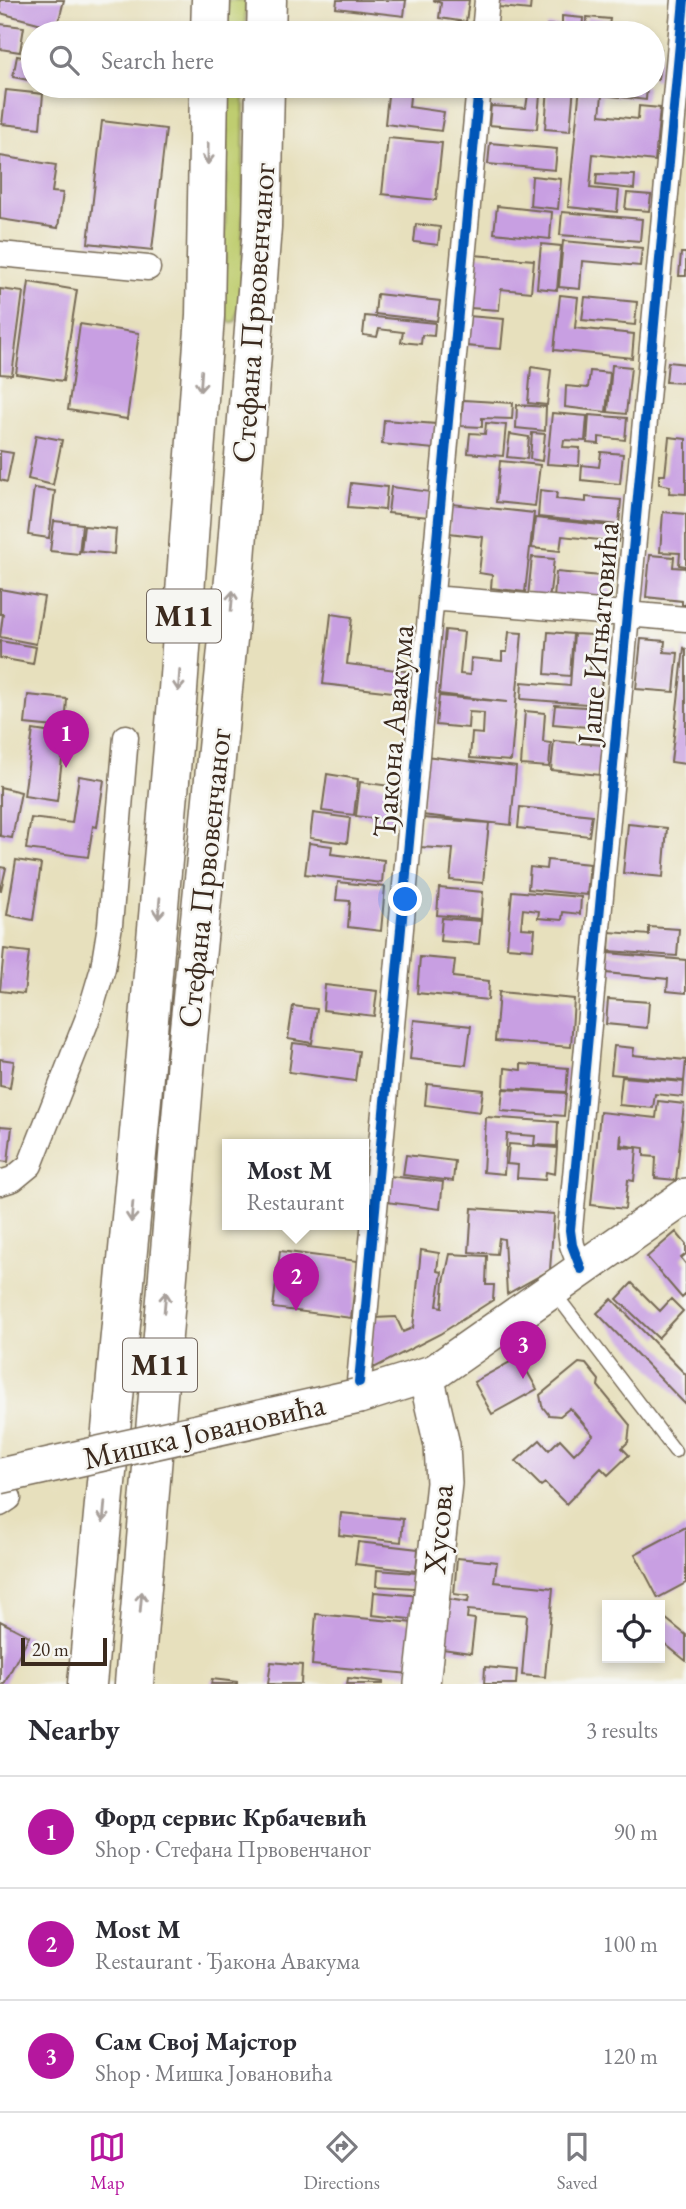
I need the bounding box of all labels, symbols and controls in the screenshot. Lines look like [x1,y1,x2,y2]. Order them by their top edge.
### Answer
search box [21,21,665,98]
icon: search [45,41,83,79]
text: Search here [101,43,214,77]
one-way arrow [201,142,215,165]
street label: Стефана Првовенчаног [222,161,284,465]
one-way arrow [194,370,207,392]
street label: Јаше Игњатовића [567,520,629,749]
road number: M11 [147,590,221,642]
one-way arrow [226,590,239,613]
street label: Ђакона Авакума [363,623,423,839]
one-way arrow [172,670,185,692]
pin: 1 [43,710,89,768]
street label: Стефана Првовенчаног [167,726,241,1030]
your location [388,882,422,916]
one-way arrow [152,896,165,919]
popup [222,1139,369,1230]
text: Most M [247,1153,332,1187]
text: Restaurant [247,1187,344,1217]
one-way arrow [125,1201,138,1223]
pin: 2 [273,1253,319,1311]
one-way arrow [159,1291,172,1314]
pin: 3 [500,1321,546,1379]
road number: M11 [123,1338,197,1392]
street label: Мишка Јовановића [79,1383,329,1479]
street label: Хусова [413,1482,463,1577]
one-way arrow [97,1500,110,1523]
one-way arrow [135,1591,148,1614]
map controls [602,1600,665,1663]
button: locate [602,1600,665,1663]
scale bar [21,1635,107,1667]
text: 20 m [32,1637,69,1662]
text: Nearby [28,1710,120,1749]
text: 3 results [586,1715,658,1745]
text: Форд сервис Крбачевић [95,1800,367,1834]
text: 1 [45,1817,57,1847]
text: 90 m [613,1817,658,1847]
text: Shop · Стефана Првовенчаног [95,1834,371,1864]
text: Most M [95,1912,181,1946]
text: 2 [45,1929,57,1959]
text: 100 m [602,1929,658,1959]
text: Restaurant · Ђакона Авакума [95,1946,360,1976]
text: Сам Свој Мајстор [95,2024,297,2058]
text: 3 [45,2041,57,2071]
text: 120 m [602,2041,658,2071]
text: Shop · Мишка Јовановића [95,2058,332,2088]
tab: Map [88,2128,126,2195]
tab: Directions [303,2128,380,2195]
tab: Saved [557,2128,598,2195]

